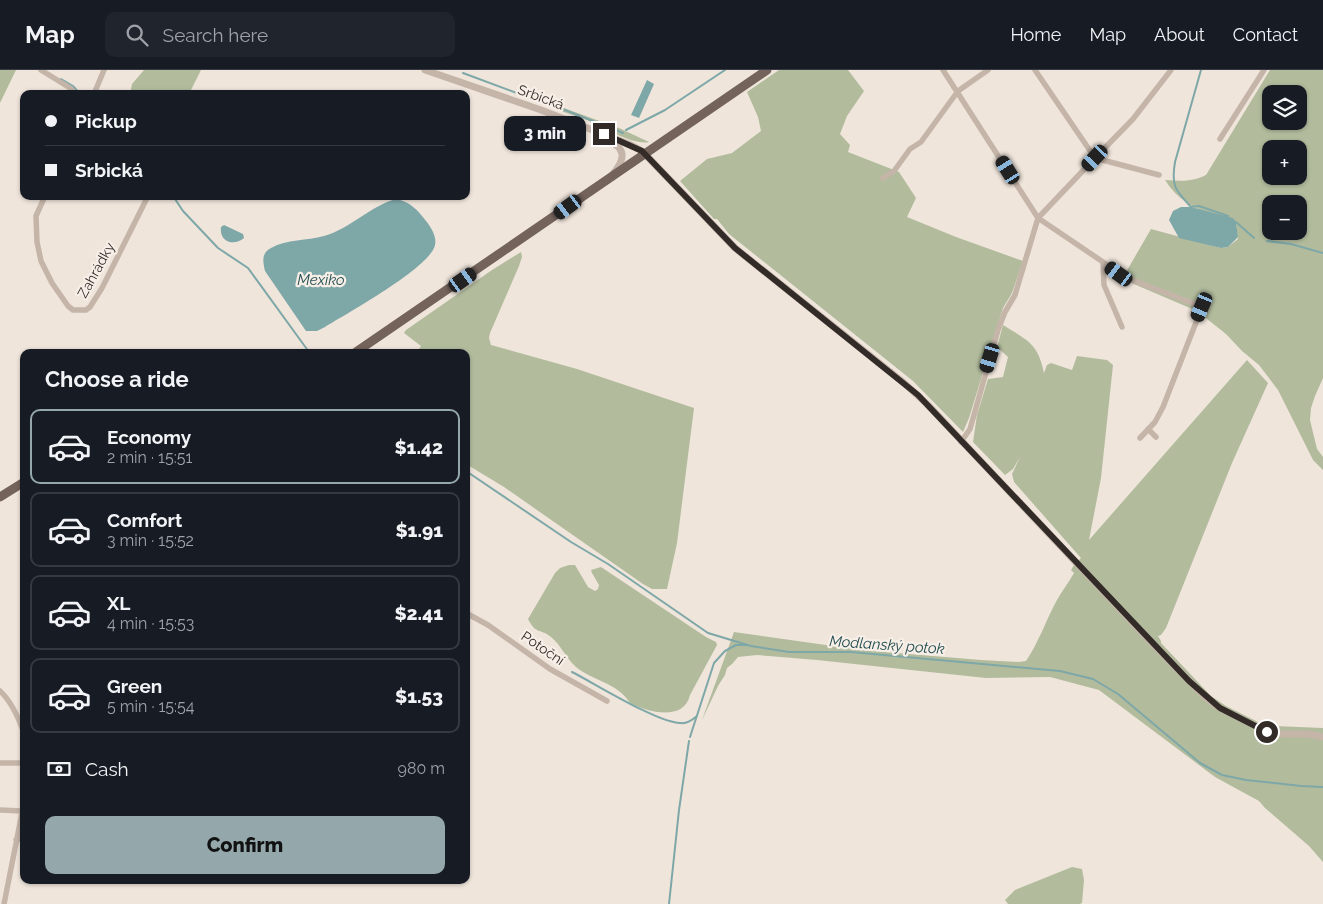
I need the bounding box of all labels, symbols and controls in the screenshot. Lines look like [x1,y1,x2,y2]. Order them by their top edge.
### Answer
search box [105,12,455,57]
text: Map [25,20,75,49]
icon: search [123,21,151,49]
text: Search here [163,24,268,46]
text: Home [1010,24,1061,45]
text: Map [1089,24,1126,45]
text: About [1154,24,1205,45]
text: Contact [1233,24,1298,45]
street label: Srbická [516,81,566,113]
map controls [1262,85,1307,240]
button: layers [1262,85,1307,130]
text: Pickup [75,110,137,132]
callout: 3 min [504,116,586,152]
route end [593,123,615,145]
text: 3 min [524,124,566,143]
button: + [1262,140,1307,185]
car [1079,142,1110,174]
car [993,153,1022,187]
text: Srbická [75,159,143,181]
car [551,192,584,222]
button: − [1262,195,1307,240]
street label: Zahrádky [74,239,118,300]
car [1102,259,1135,289]
car [446,265,479,295]
water label: Mexiko [297,271,345,289]
car [1189,290,1214,324]
car [978,341,1001,375]
text: Choose a ride [45,366,189,392]
icon: car [47,424,92,469]
text: Economy [107,426,191,448]
text: $1.42 [394,436,443,458]
text: 2 min · 15:51 [107,448,192,467]
icon: car [47,507,92,552]
text: Comfort [107,509,182,531]
text: $1.91 [395,519,443,541]
text: 3 min · 15:52 [107,531,194,550]
icon: car [47,590,92,635]
text: XL [107,592,130,614]
text: $2.41 [394,602,443,624]
text: 4 min · 15:53 [107,614,194,633]
street label: Potoční [518,628,568,669]
water label: Modlanský potok [829,632,945,658]
icon: car [47,673,92,718]
text: Green [107,675,162,697]
text: $1.53 [395,685,443,707]
text: 5 min · 15:54 [107,697,195,716]
route start [1256,721,1278,743]
icon: cash [45,755,73,783]
text: Cash [85,758,129,780]
text: 980 m [398,759,445,778]
button: Confirm [45,816,445,874]

